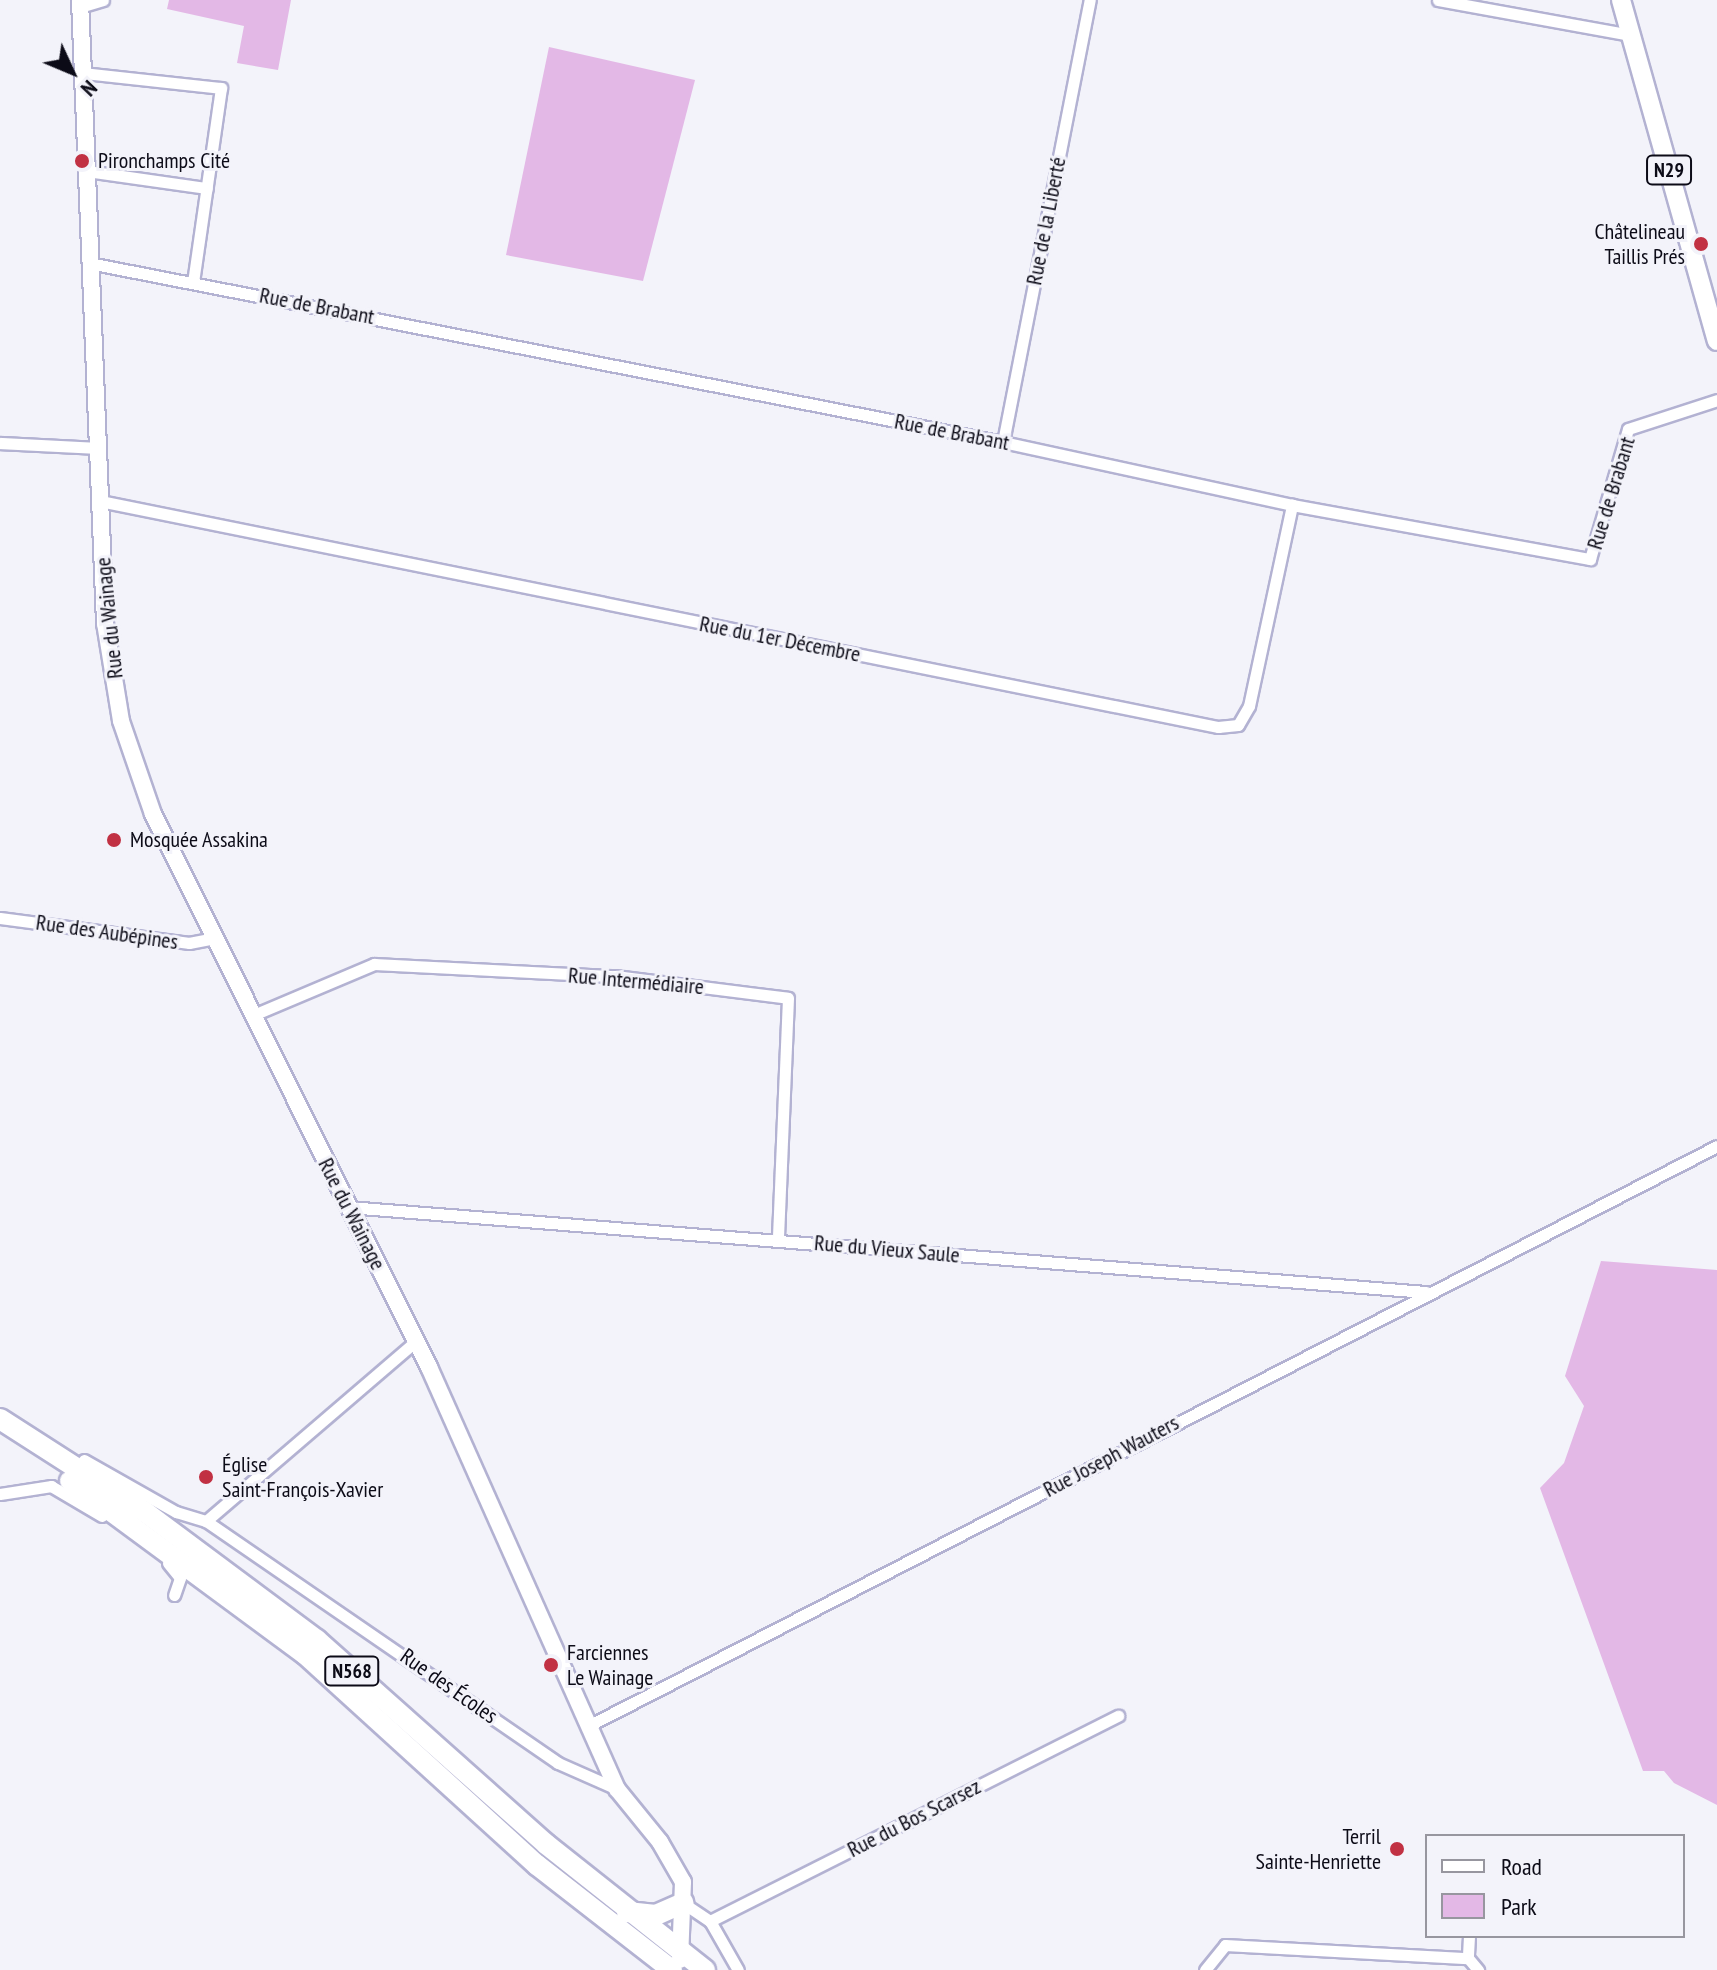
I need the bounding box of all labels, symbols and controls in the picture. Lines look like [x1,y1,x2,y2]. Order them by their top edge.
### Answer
north arrow [32,32,112,112]
text: N [75,75,103,103]
place label: Pironchamps Cité [98,148,230,174]
marker: Pironchamps Cité [73,152,91,170]
road number: N29 [1645,154,1693,186]
street label: Rue de la Liberté [1021,155,1071,287]
place label: Châtelineau Taillis Prés [1594,218,1685,270]
marker: Châtelineau Taillis Prés [1692,235,1710,253]
street label: Rue de Brabant [257,282,377,330]
street label: Rue de Brabant [892,408,1012,456]
street label: Rue de Brabant [1581,433,1641,553]
street label: Rue du Wainage [89,556,129,680]
street label: Rue du 1er Décembre [697,610,863,668]
place label: Mosquée Assakina [130,827,269,853]
marker: Mosquée Assakina [105,831,123,849]
street label: Rue des Aubépines [34,909,180,955]
street label: Rue Intermédiaire [567,962,705,1000]
street label: Rue du Wainage [312,1154,392,1274]
street label: Rue du Vieux Saule [813,1229,961,1269]
street label: Rue Joseph Wauters [1039,1409,1183,1503]
place label: Église Saint-François-Xavier [222,1451,383,1502]
marker: Église Saint-François-Xavier [197,1468,215,1486]
place label: Farciennes Le Wainage [567,1639,654,1690]
street label: Rue des Écoles [395,1643,503,1729]
road number: N568 [324,1655,380,1687]
marker: Farciennes Le Wainage [542,1656,560,1674]
street label: Rue du Bos Scarsez [843,1773,985,1863]
place label: Terril Sainte-Henriette [1256,1823,1381,1874]
legend [1425,1834,1685,1938]
marker: Terril Sainte-Henriette [1388,1840,1406,1858]
text: Road [1501,1851,1542,1882]
text: Park [1501,1891,1537,1922]

